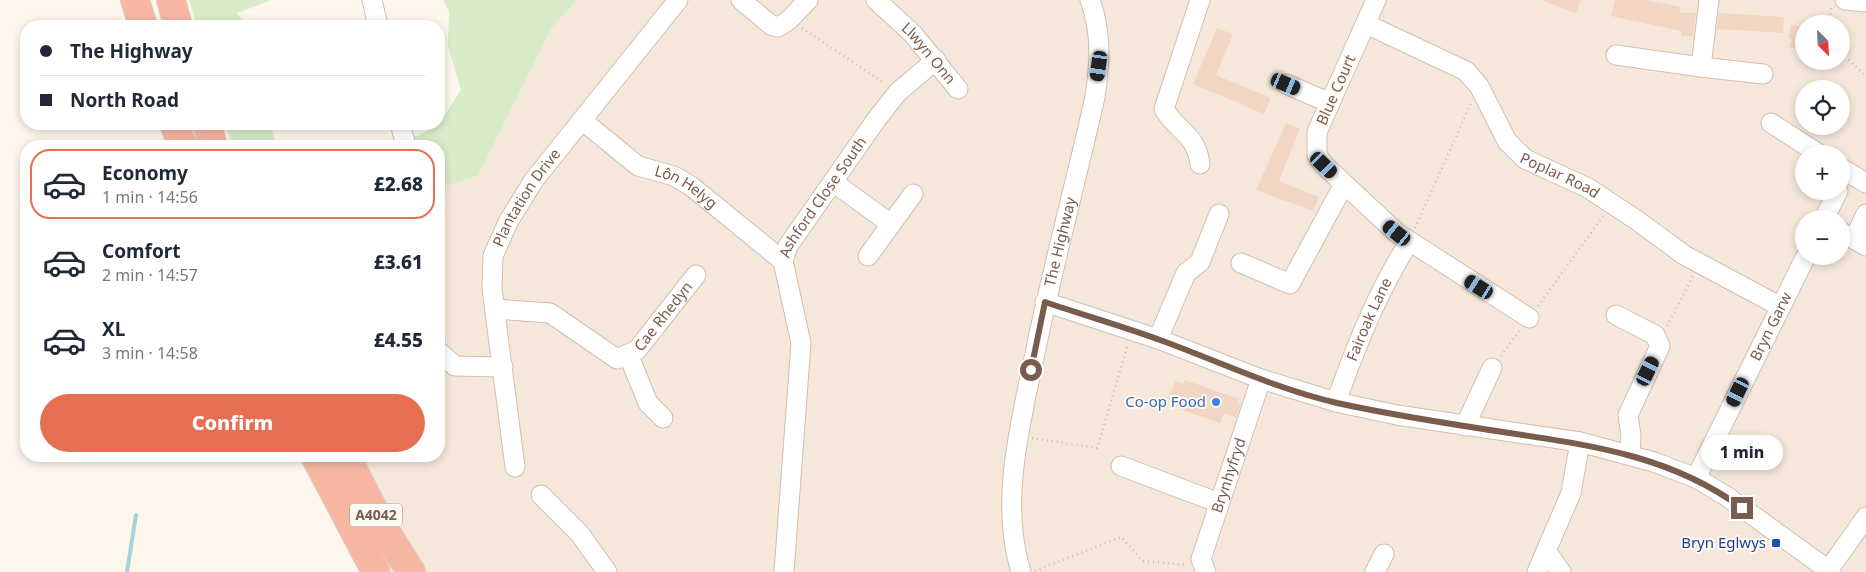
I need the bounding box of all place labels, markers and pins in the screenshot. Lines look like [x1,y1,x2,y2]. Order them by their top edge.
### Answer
place label: Co-op Food [1125,391,1206,411]
marker: Co-op Food [1210,396,1222,408]
place label: Bryn Eglwys [1681,532,1766,552]
marker: Bryn Eglwys [1770,537,1782,549]

